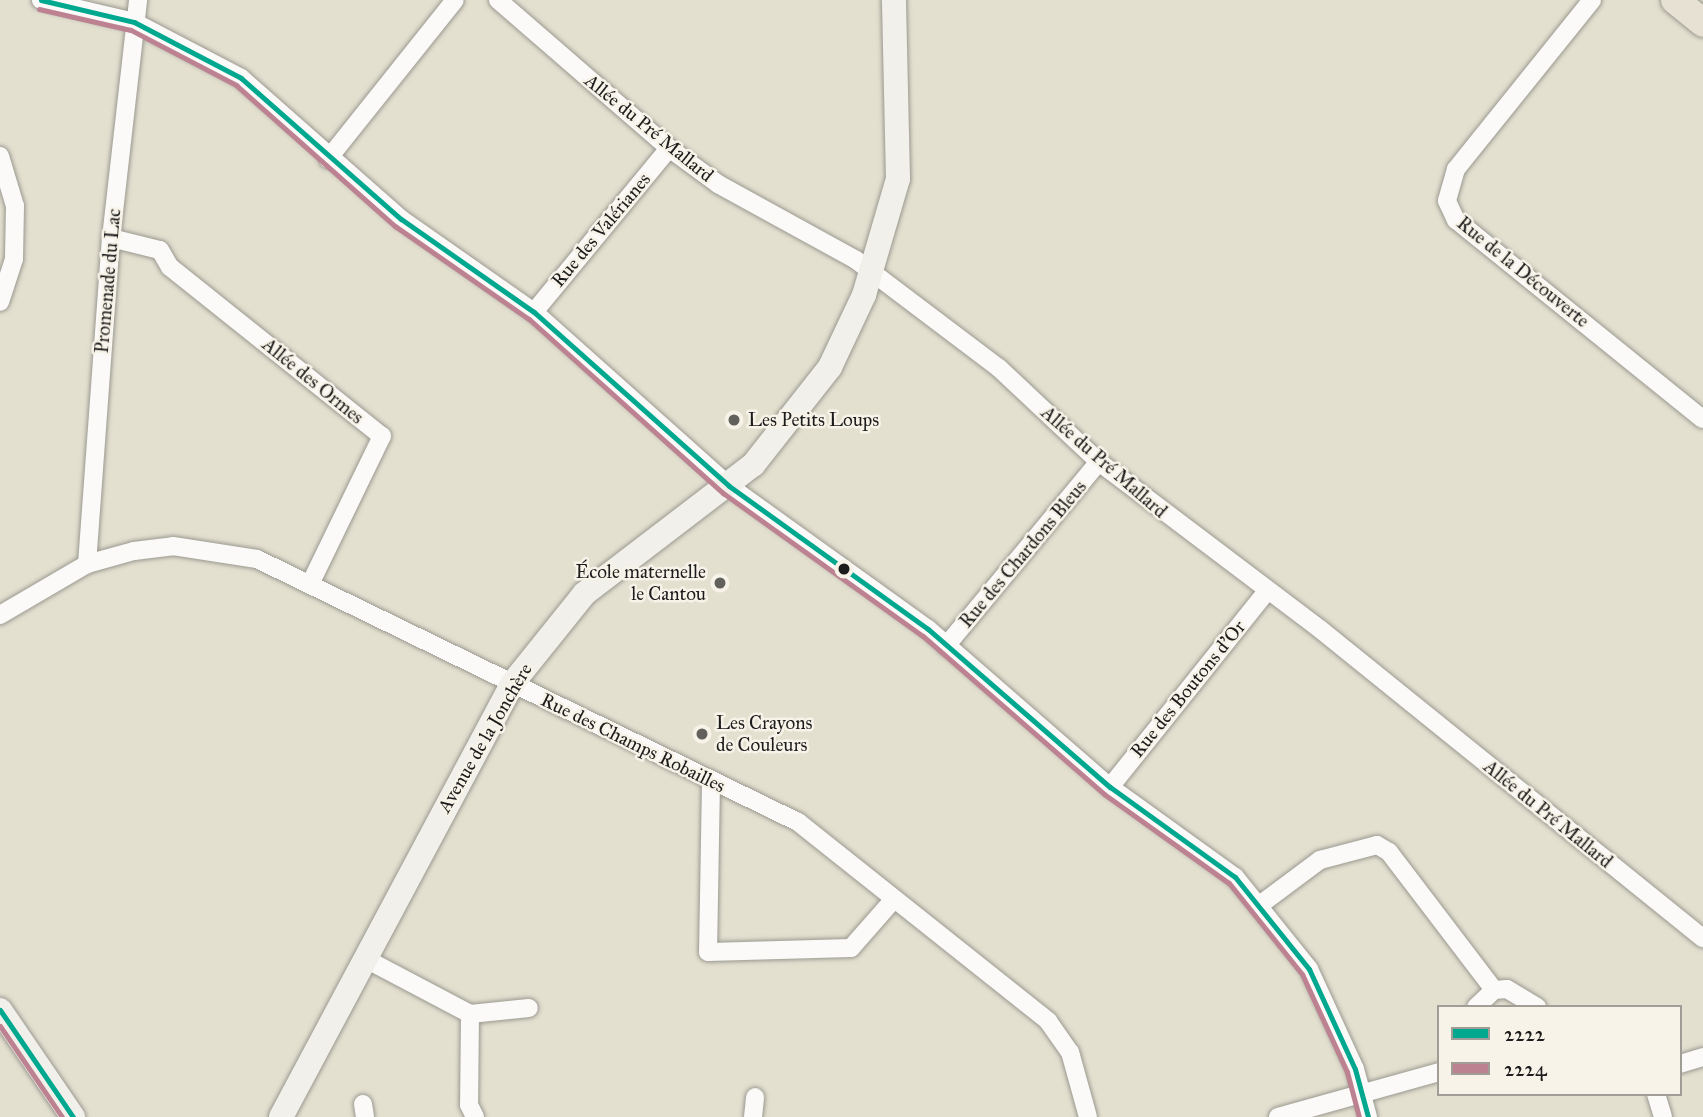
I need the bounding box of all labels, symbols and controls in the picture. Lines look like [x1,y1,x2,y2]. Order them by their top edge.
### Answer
street label: Allée du Pré Mallard [580,69,718,187]
street label: Rue des Valérianes [547,168,655,292]
street label: Promenade du Lac [90,208,126,354]
street label: Rue de la Découverte [1452,212,1594,332]
street label: Allée des Ormes [258,333,368,429]
street label: Allée du Pré Mallard [1037,401,1171,523]
place label: Les Petits Loups [748,409,879,431]
marker: Les Petits Loups [726,412,742,428]
street label: Rue des Chardons Bleus [955,476,1091,632]
place label: École maternelle le Cantou [576,561,706,605]
unlabelled marker [837,562,851,576]
marker: École maternelle le Cantou [712,575,728,591]
street label: Rue des Boutons d'Or [1126,616,1250,762]
street label: Avenue de la Jonchère [433,659,537,817]
street label: Rue des Champs Robailles [537,688,729,798]
place label: Les Crayons de Couleurs [716,712,813,756]
marker: Les Crayons de Couleurs [694,726,710,742]
street label: Allée du Pré Mallard [1479,755,1617,873]
legend [1437,1005,1682,1096]
text: 2222 [1504,1021,1545,1047]
text: 2224 [1504,1056,1547,1082]

